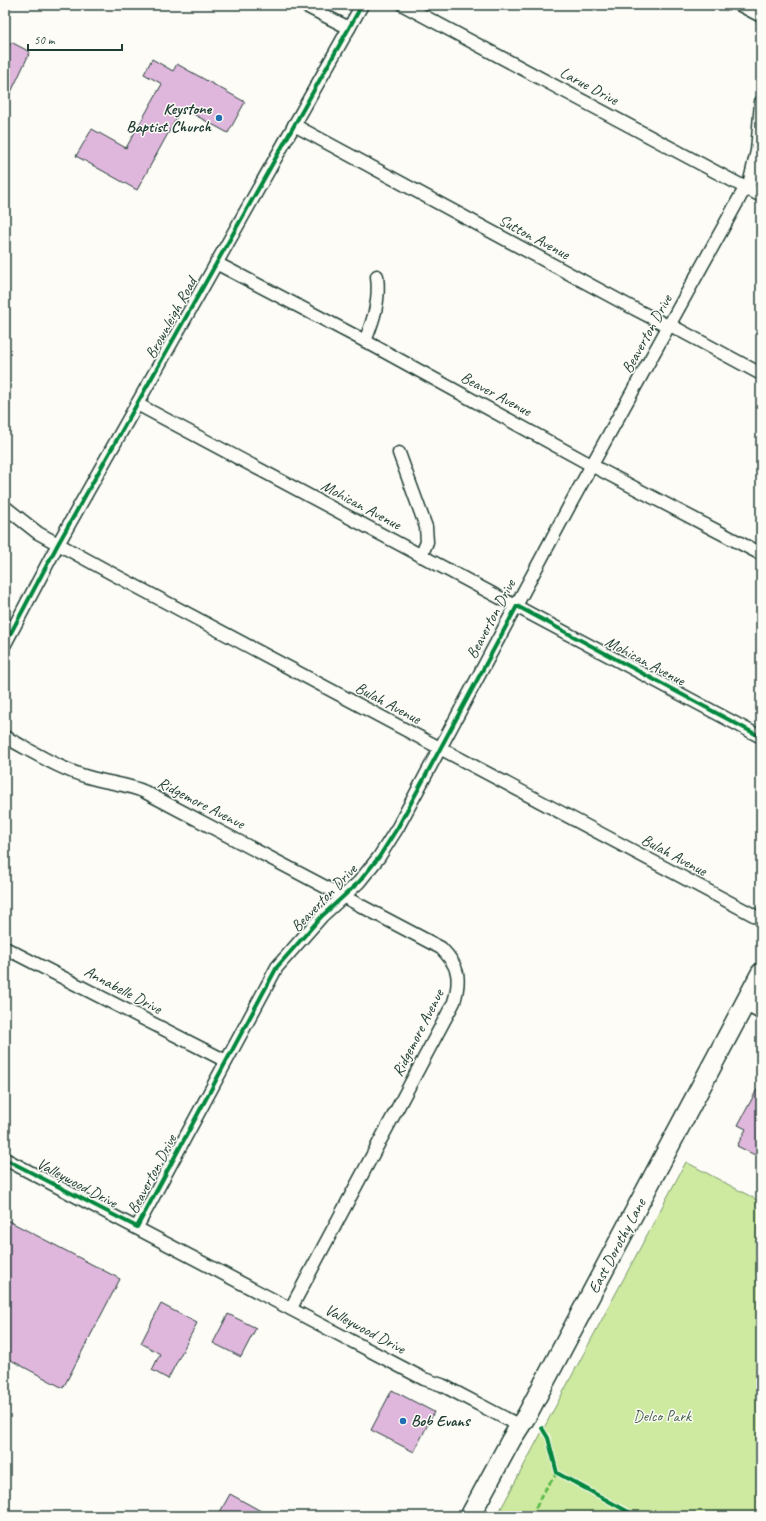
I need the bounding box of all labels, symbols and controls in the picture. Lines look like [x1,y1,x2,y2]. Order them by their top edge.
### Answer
scale bar [28,26,122,52]
text: 50 m [34,32,56,48]
street label: Larue Drive [556,62,623,110]
place label: Keystone Baptist Church [126,99,213,137]
marker: Keystone Baptist Church [214,113,224,123]
street label: Sutton Avenue [495,210,574,265]
street label: Brownleigh Road [141,272,203,362]
street label: Beaverton Drive [617,290,678,377]
street label: Beaver Avenue [457,367,536,422]
street label: Mohican Avenue [318,476,406,535]
street label: Beaverton Drive [462,574,521,662]
street label: Mohican Avenue [602,632,690,691]
street label: Bulah Avenue [352,677,426,729]
street label: Ridgemore Avenue [154,773,249,834]
street label: Bulah Avenue [638,829,712,881]
street label: Beaverton Drive [287,859,363,936]
street label: Annabelle Drive [81,961,167,1020]
street label: Ridgemore Avenue [388,985,449,1080]
street label: Beaverton Drive [123,1129,182,1217]
street label: Valleywood Drive [33,1153,122,1213]
street label: East Dorothy Lane [584,1194,651,1297]
street label: Valleywood Drive [321,1299,410,1359]
park label: Delco Park [633,1406,692,1426]
place label: Bob Evans [411,1411,471,1431]
marker: Bob Evans [398,1416,408,1426]

